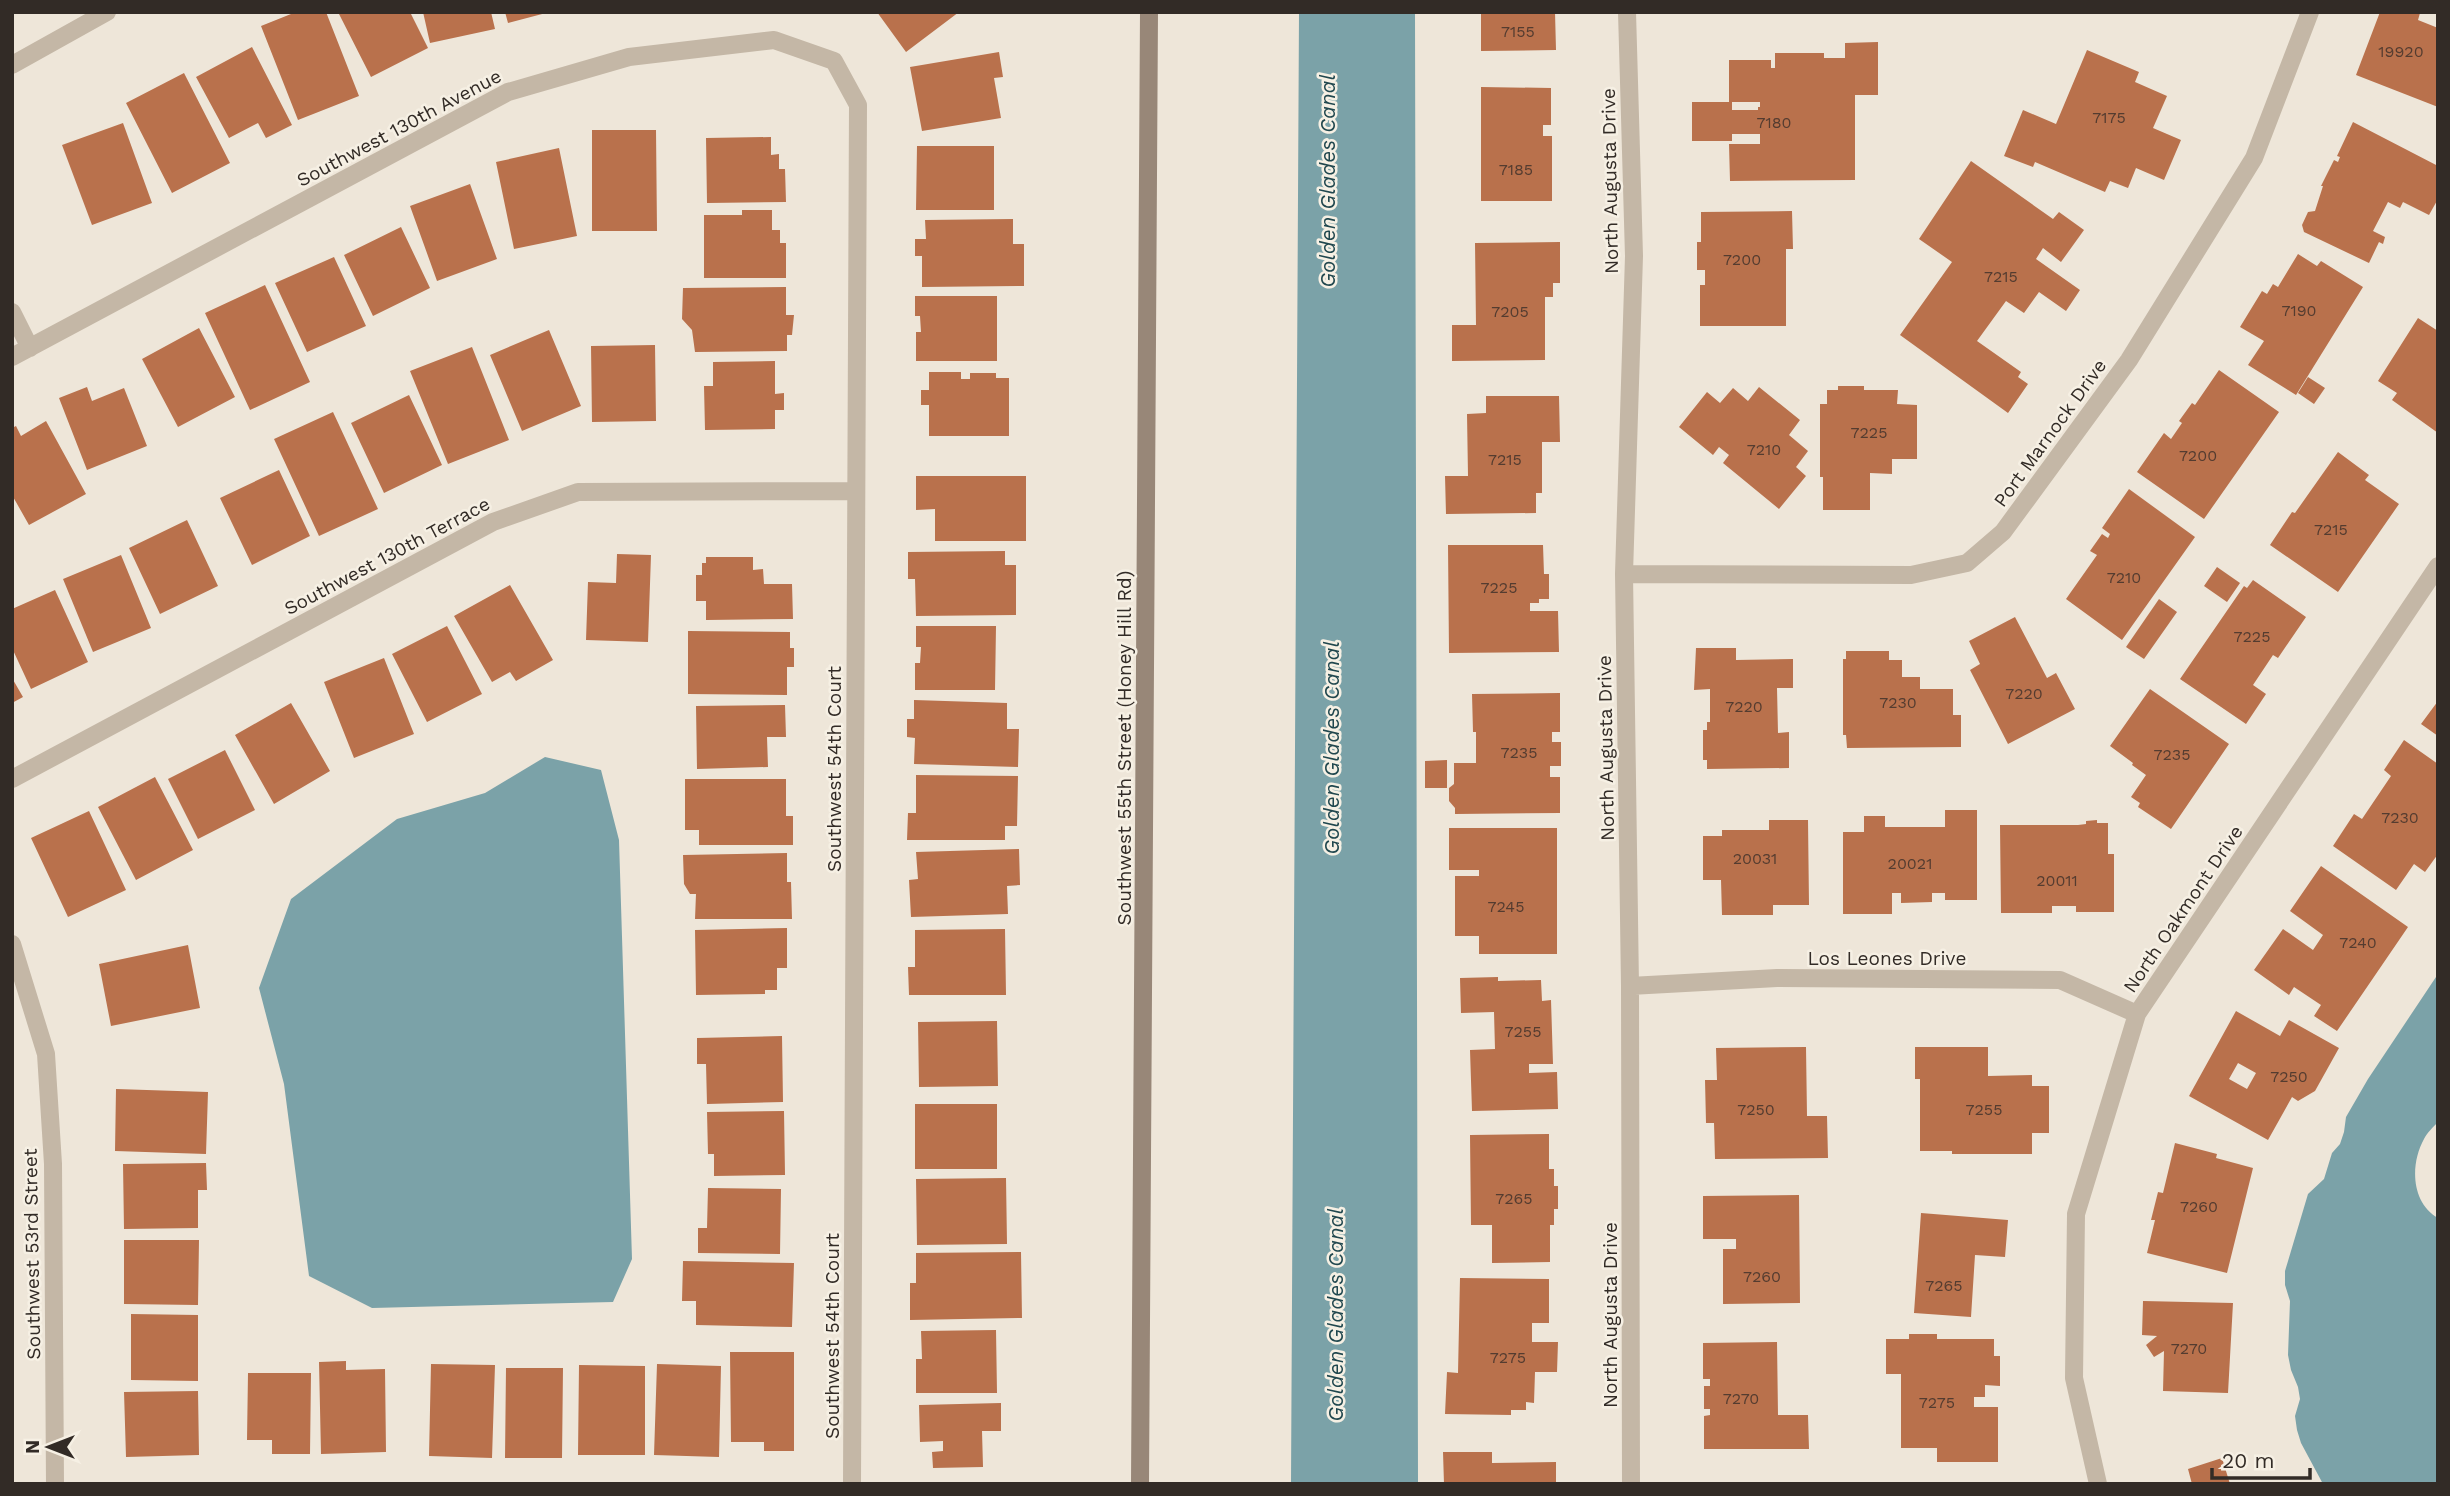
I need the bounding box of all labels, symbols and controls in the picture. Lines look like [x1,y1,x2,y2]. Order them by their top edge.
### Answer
house number: 7155 [1501,22,1535,41]
house number: 19920 [2378,42,2424,61]
street label: Southwest 130th Avenue [293,64,505,192]
water label: Golden Glades Canal [1315,74,1340,288]
street label: North Augusta Drive [1597,88,1623,274]
house number: 7175 [2092,108,2126,127]
house number: 7180 [1756,113,1792,132]
house number: 7185 [1499,160,1533,179]
house number: 7200 [1723,250,1761,269]
house number: 7215 [1984,267,2018,286]
house number: 7190 [2281,301,2317,320]
house number: 7205 [1491,302,1529,321]
street label: Port Marnock Drive [1989,355,2111,511]
house number: 7225 [1851,423,1887,442]
house number: 7210 [1747,440,1781,459]
house number: 7200 [2179,446,2217,465]
house number: 7215 [1488,450,1522,469]
street label: Southwest 130th Terrace [280,492,494,620]
house number: 7215 [2314,520,2348,539]
house number: 7210 [2107,568,2141,587]
street label: Southwest 55th Street (Honey Hill Rd) [1113,571,1136,925]
house number: 7225 [1481,578,1517,597]
house number: 7225 [2234,627,2270,646]
water label: Golden Glades Canal [1319,641,1344,855]
street label: North Augusta Drive [1593,655,1619,841]
street label: Southwest 54th Court [823,666,846,872]
house number: 7220 [2005,684,2043,703]
house number: 7230 [1879,693,1917,712]
house number: 7220 [1725,697,1763,716]
house number: 7235 [1501,743,1537,762]
house number: 7235 [2154,745,2190,764]
house number: 7230 [2381,808,2419,827]
street label: North Oakmont Drive [2118,821,2248,997]
house number: 20031 [1733,849,1777,868]
house number: 20021 [1888,854,1932,873]
house number: 20011 [2036,871,2078,890]
house number: 7245 [1488,897,1524,916]
house number: 7240 [2339,933,2377,952]
street label: Los Leones Drive [1808,947,1966,970]
house number: 7255 [1505,1022,1541,1041]
house number: 7250 [2270,1067,2308,1086]
house number: 7250 [1737,1100,1775,1119]
house number: 7255 [1966,1100,2002,1119]
street label: Southwest 53rd Street [19,1148,45,1360]
house number: 7265 [1495,1189,1533,1208]
house number: 7260 [2180,1197,2218,1216]
water label: Golden Glades Canal [1323,1208,1348,1422]
street label: North Augusta Drive [1599,1222,1622,1408]
street label: Southwest 54th Court [821,1233,844,1439]
house number: 7260 [1743,1267,1781,1286]
house number: 7265 [1925,1276,1963,1295]
house number: 7270 [2171,1339,2207,1358]
house number: 7275 [1490,1348,1526,1367]
house number: 7270 [1723,1389,1759,1408]
house number: 7275 [1919,1393,1955,1412]
north arrow [14,1412,84,1482]
scale bar [2212,1436,2310,1480]
text: N [21,1440,44,1454]
text: 20 m [2222,1448,2274,1473]

